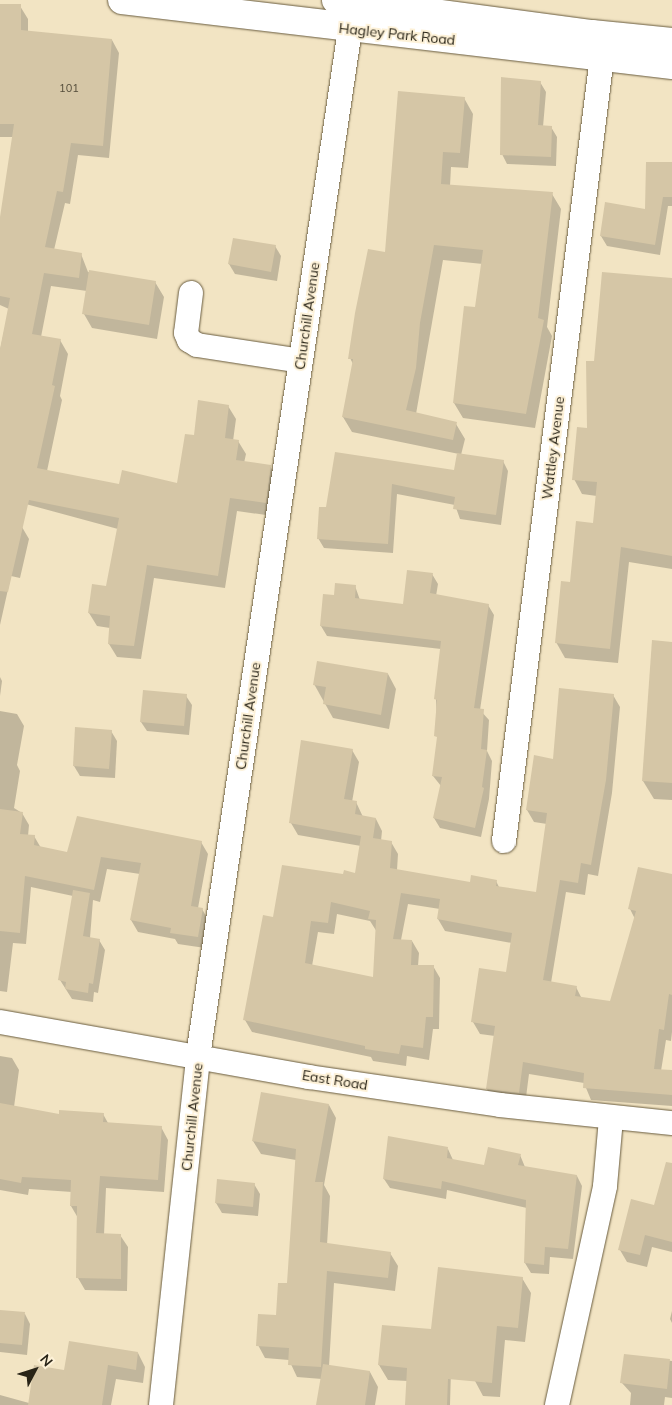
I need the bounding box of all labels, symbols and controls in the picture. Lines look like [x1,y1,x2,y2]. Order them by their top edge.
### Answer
street label: Hagley Park Road [338,20,456,48]
house number: 101 [59,81,79,95]
street label: Churchill Avenue [291,261,323,371]
street label: Wattley Avenue [538,396,568,500]
street label: Churchill Avenue [232,661,264,771]
street label: Churchill Avenue [178,1062,206,1172]
street label: East Road [301,1067,369,1093]
north arrow [10,1345,60,1395]
text: N [36,1351,57,1370]

